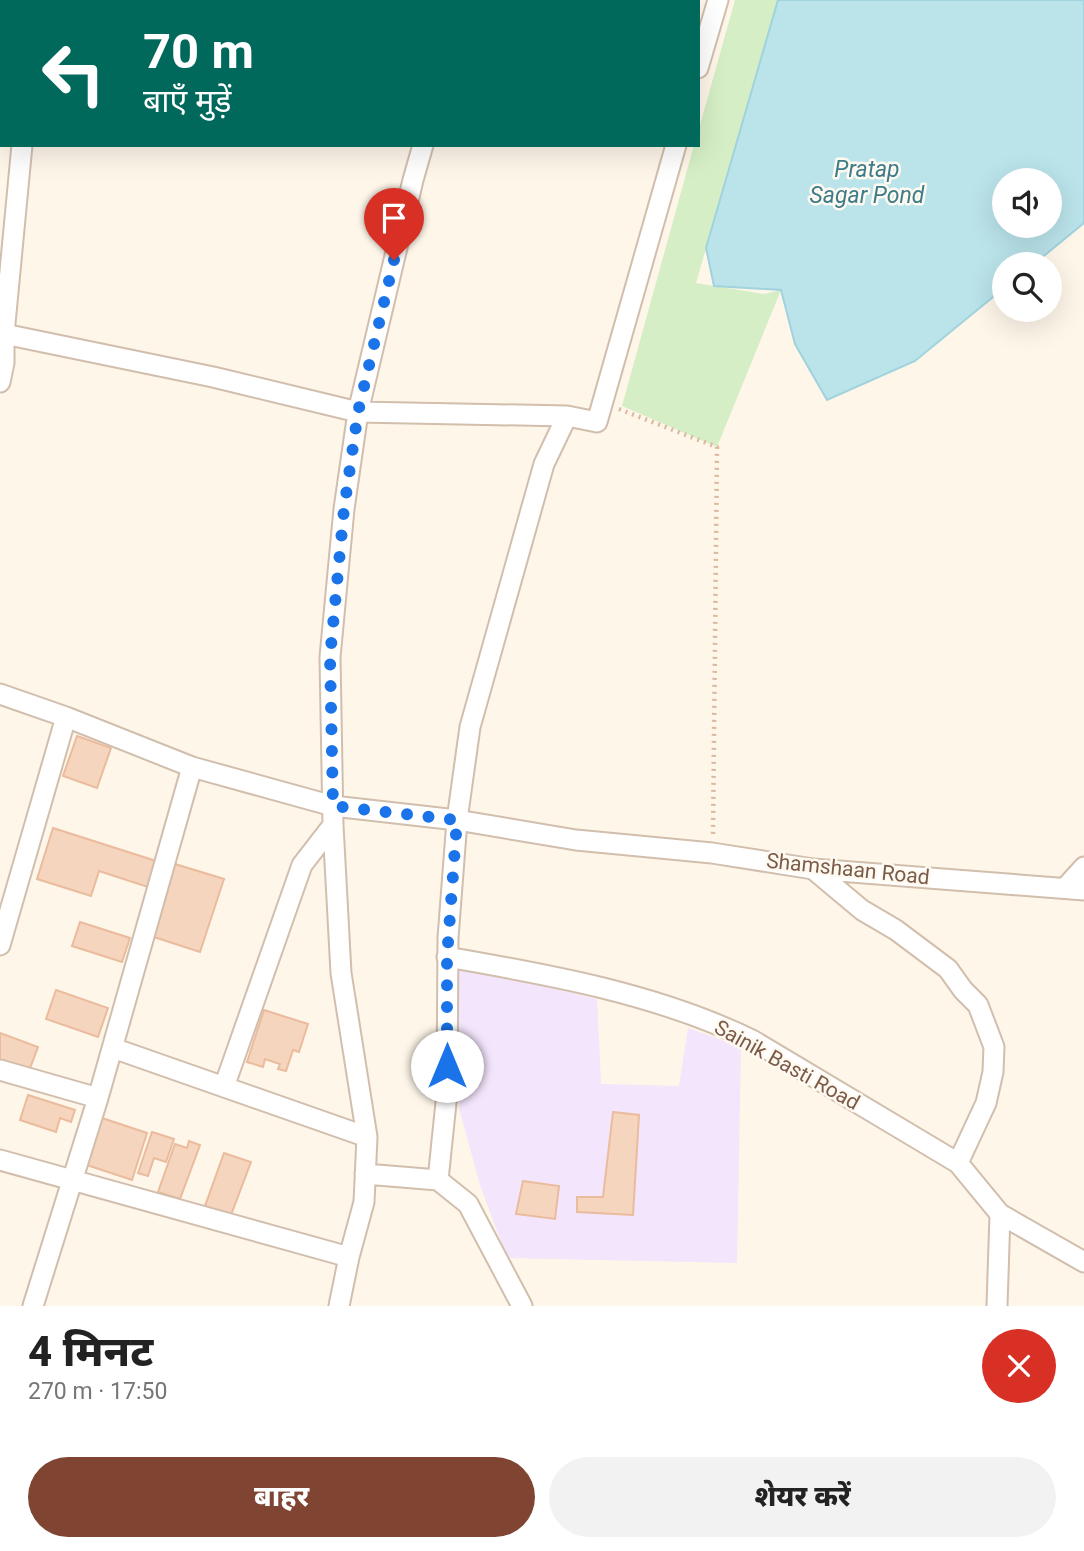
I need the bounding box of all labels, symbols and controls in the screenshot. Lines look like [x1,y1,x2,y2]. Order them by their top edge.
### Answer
text: 70 m [143,23,254,80]
icon: left [28,28,119,119]
text: बाएँ मुड़ें [143,82,231,120]
water label: Pratap Sagar Pond [810,156,925,209]
map controls [992,168,1062,322]
button: sound [992,168,1062,238]
pin [364,188,424,260]
icon: arrive [375,199,413,237]
button: search [992,252,1062,322]
street label: Shamshaan Road [765,848,931,890]
street label: Sainik Basti Road [710,1015,864,1115]
position arrow [410,1029,484,1103]
text: 4 मिनट [28,1327,153,1376]
button: close [982,1329,1056,1403]
text: 270 m · 17:50 [28,1378,167,1405]
button: बाहर [28,1457,535,1537]
button: शेयर करें [549,1457,1056,1537]

